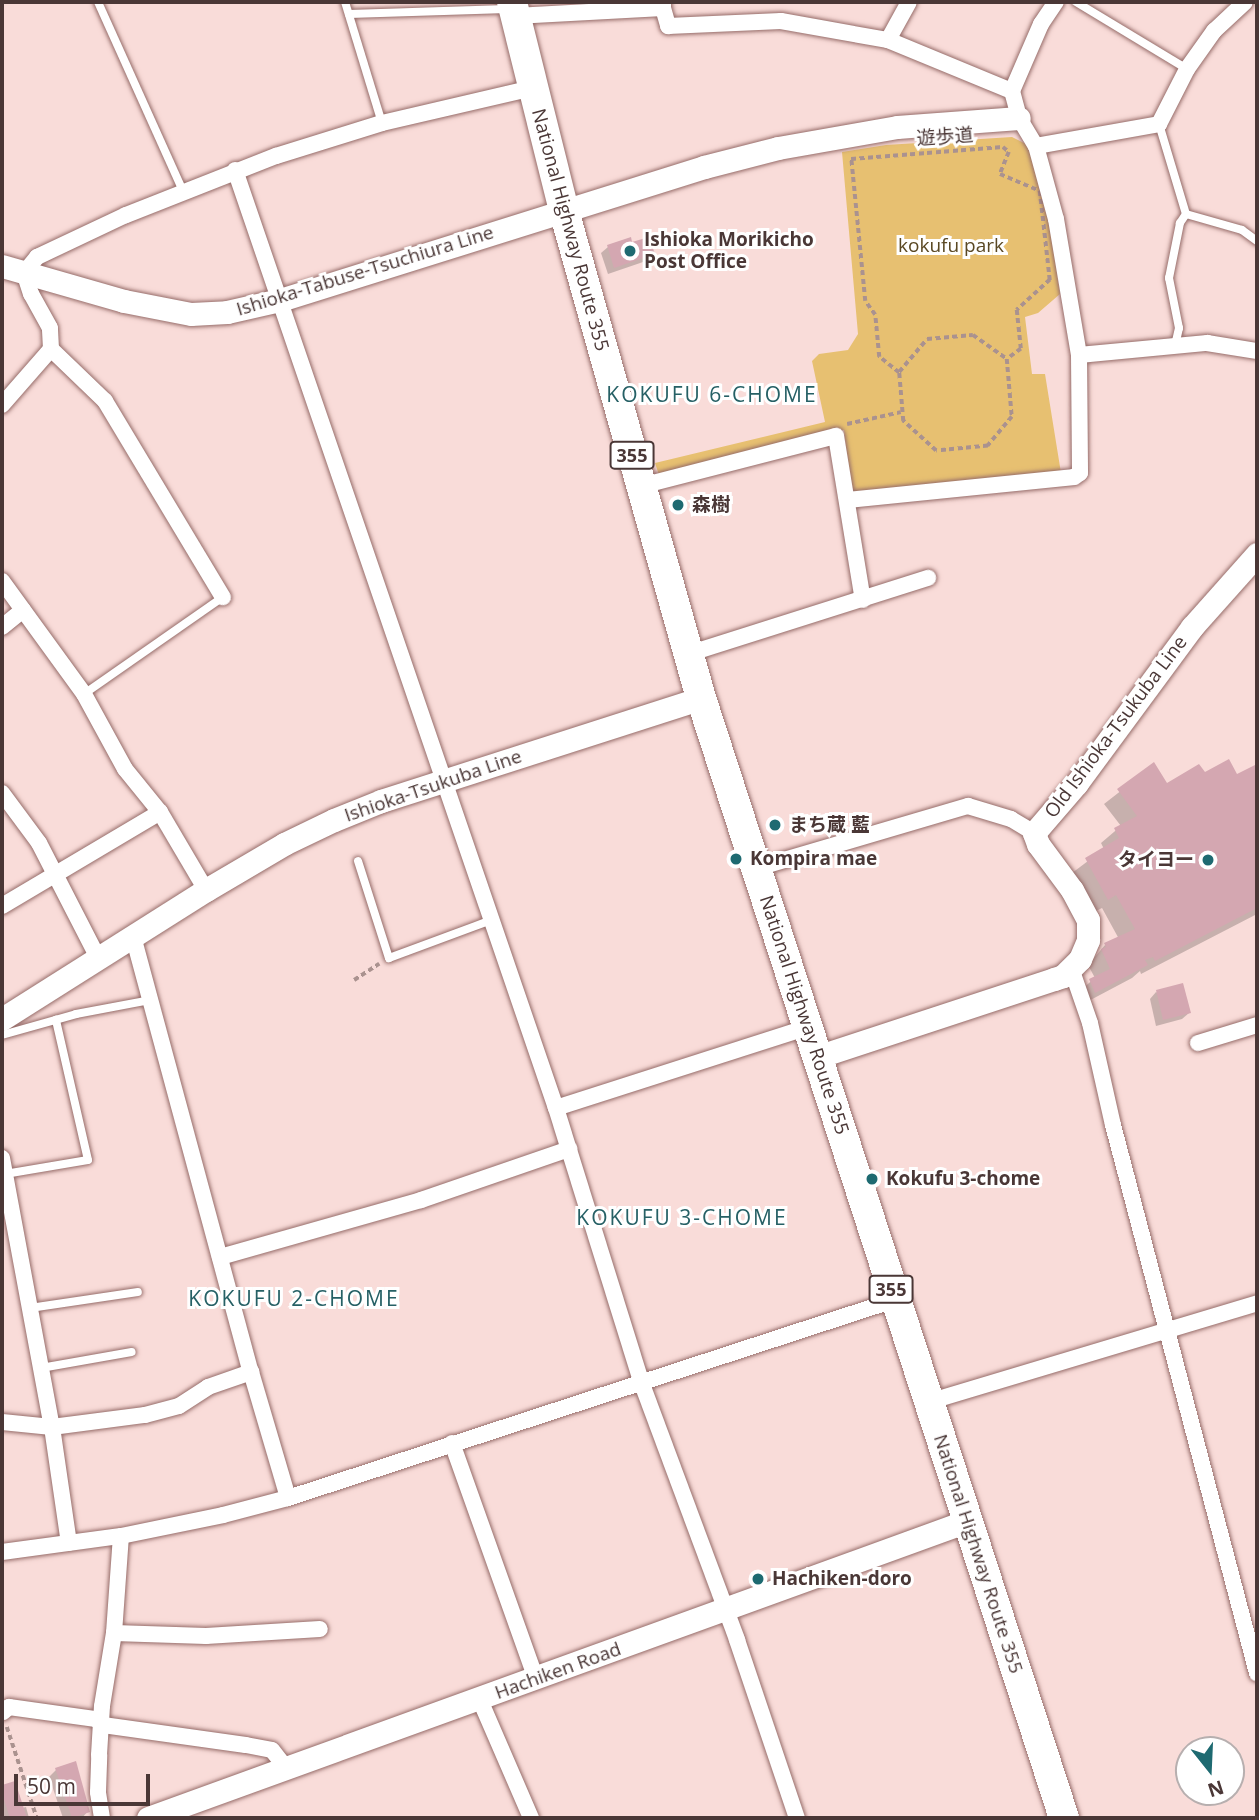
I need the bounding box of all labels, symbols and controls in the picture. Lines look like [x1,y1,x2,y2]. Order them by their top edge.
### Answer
street label: National Highway Route 355 [527,106,613,354]
street label: 遊歩道 [916,124,974,150]
street label: Ishioka-Tabuse-Tsuchiura Line [234,221,496,321]
place label: Ishioka Morikicho Post Office [644,229,814,273]
park label: kokufu park [898,235,1004,257]
marker: Ishioka Morikicho Post Office [622,243,638,259]
district label: KOKUFU 6-CHOME [608,381,816,407]
road number: 355 [609,440,655,470]
place label: 森樹 [692,494,730,516]
marker: 森樹 [670,497,686,513]
street label: Old Ishioka-Tsukuba Line [1040,631,1192,823]
street label: Ishioka-Tsukuba Line [341,745,525,827]
place label: まち蔵 藍 [789,814,870,836]
marker: まち蔵 藍 [767,817,783,833]
place label: Kompira mae [750,848,877,870]
place label: タイヨー [1118,849,1194,871]
marker: Kompira mae [728,851,744,867]
marker: タイヨー [1200,852,1216,868]
street label: National Highway Route 355 [755,893,853,1137]
place label: Kokufu 3-chome [886,1168,1040,1190]
marker: Kokufu 3-chome [864,1171,880,1187]
district label: KOKUFU 3-CHOME [578,1204,786,1230]
road number: 355 [868,1274,914,1304]
district label: KOKUFU 2-CHOME [190,1285,398,1311]
street label: National Highway Route 355 [929,1432,1027,1676]
place label: Hachiken-doro [772,1568,912,1590]
marker: Hachiken-doro [750,1571,766,1587]
street label: Hachiken Road [492,1638,624,1704]
north arrow [1175,1736,1245,1806]
scale bar [18,1760,154,1804]
text: 50 m [27,1772,76,1800]
text: N [1205,1774,1227,1804]

